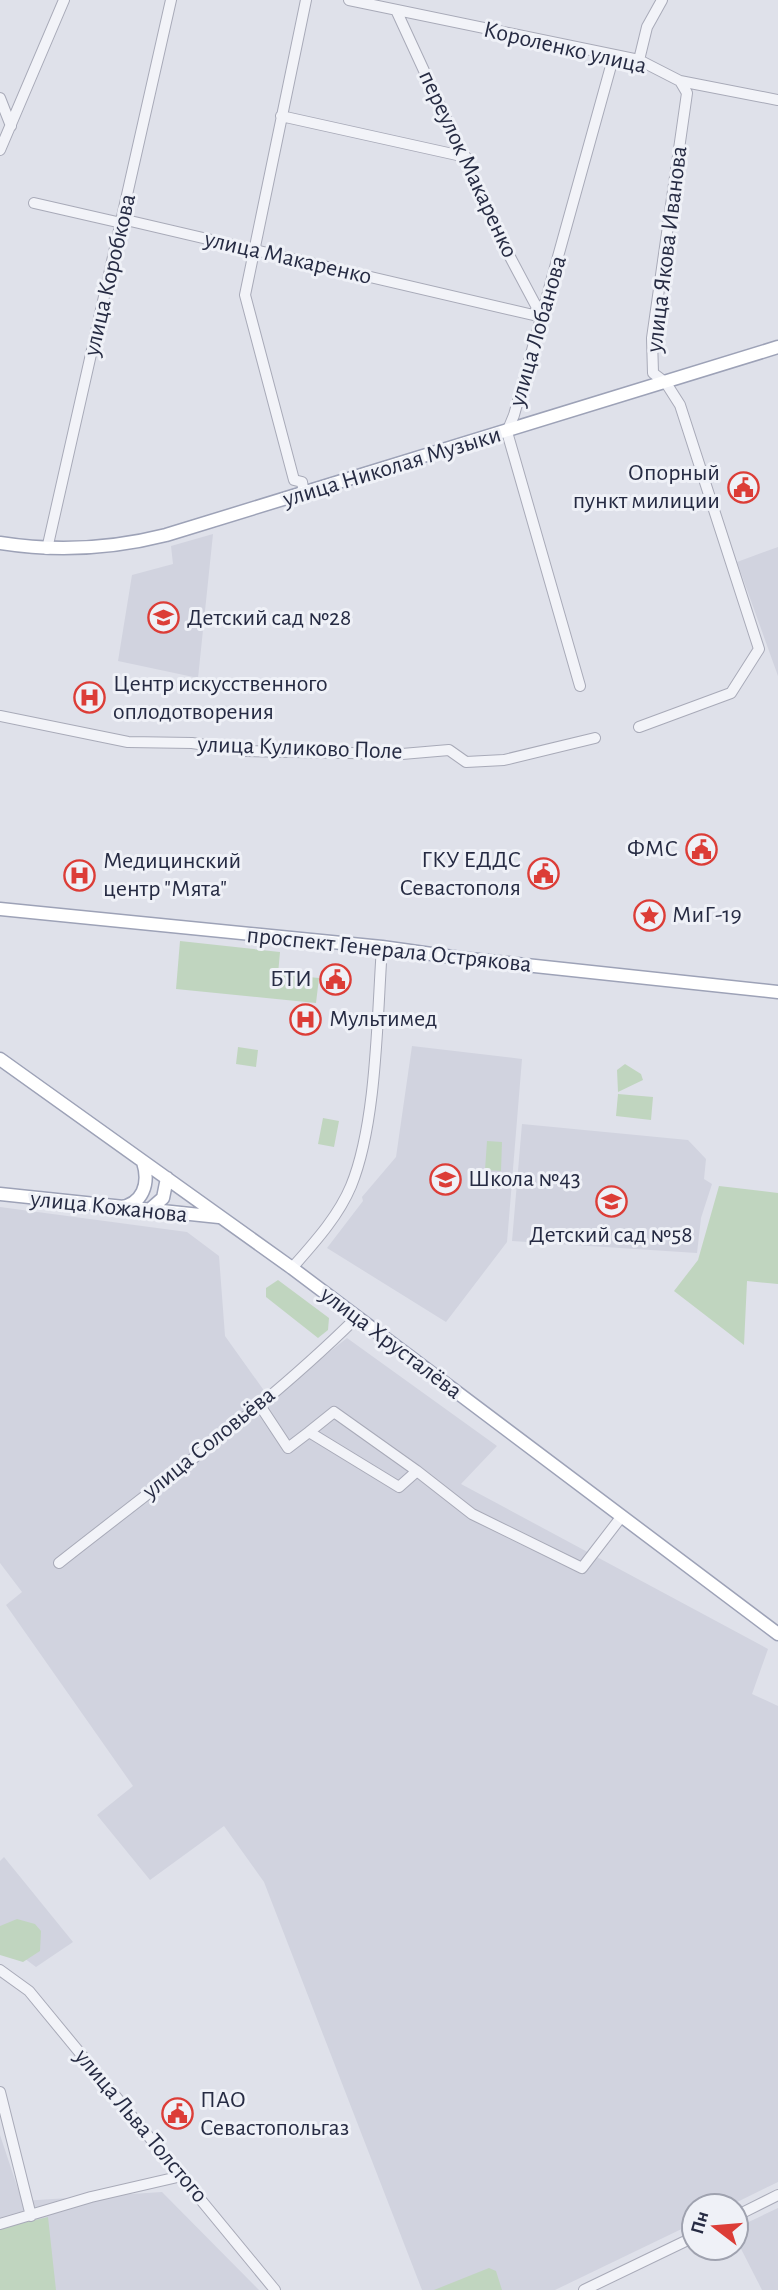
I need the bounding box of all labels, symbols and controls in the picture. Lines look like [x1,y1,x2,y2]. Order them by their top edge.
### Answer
street label: Короленко улица [481,18,649,78]
street label: переулок Макаренко [414,67,522,261]
street label: улица Якова Иванова [642,144,692,354]
street label: улица Коробкова [79,191,140,359]
street label: улица Макаренко [201,227,374,289]
street label: улица Лобанова [505,253,571,410]
street label: улица Николая Музыки [279,422,504,512]
place label: Опорный пункт милиции [573,461,720,513]
public building icon: Опорный пункт милиции [726,470,760,504]
school or university icon: Детский сад №28 [147,601,181,635]
place label: Детский сад №28 [187,606,351,630]
place label: Центр искусственного оплодотворения [113,672,328,724]
hospital icon: Центр искусственного оплодотворения [73,681,107,715]
street label: улица Куликово Поле [196,732,403,764]
public building icon: ФМС [684,832,718,866]
place label: ФМС [627,837,678,861]
place label: ГКУ ЕДДС Севастополя [399,848,521,900]
place label: Медицинский центр "Мята" [103,849,241,901]
public building icon: ГКУ ЕДДС Севастополя [527,857,561,891]
hospital icon: Медицинский центр "Мята" [63,858,97,892]
place icon: МиГ-19 [632,898,666,932]
place label: МиГ-19 [672,903,742,927]
street label: проспект Генерала Острякова [245,923,533,977]
public building icon: БТИ [318,962,352,996]
place label: БТИ [270,967,312,991]
hospital icon: Мультимед [289,1002,323,1036]
place label: Мультимед [329,1007,437,1031]
school or university icon: Школа №43 [428,1162,462,1196]
place label: Школа №43 [468,1167,581,1191]
school or university icon: Детский сад №58 [594,1184,628,1218]
street label: улица Кожанова [28,1187,189,1227]
place label: Детский сад №58 [529,1223,693,1247]
street label: улица Хрусталёва [315,1282,466,1404]
street label: улица Соловьёва [138,1383,280,1504]
street label: улица Льва Толстого [69,2044,212,2207]
place label: ПАО Севастопольгаз [200,2088,349,2140]
public building icon: ПАО Севастопольгаз [160,2097,194,2131]
north arrow [680,2192,750,2262]
text: Пн [688,2209,712,2236]

